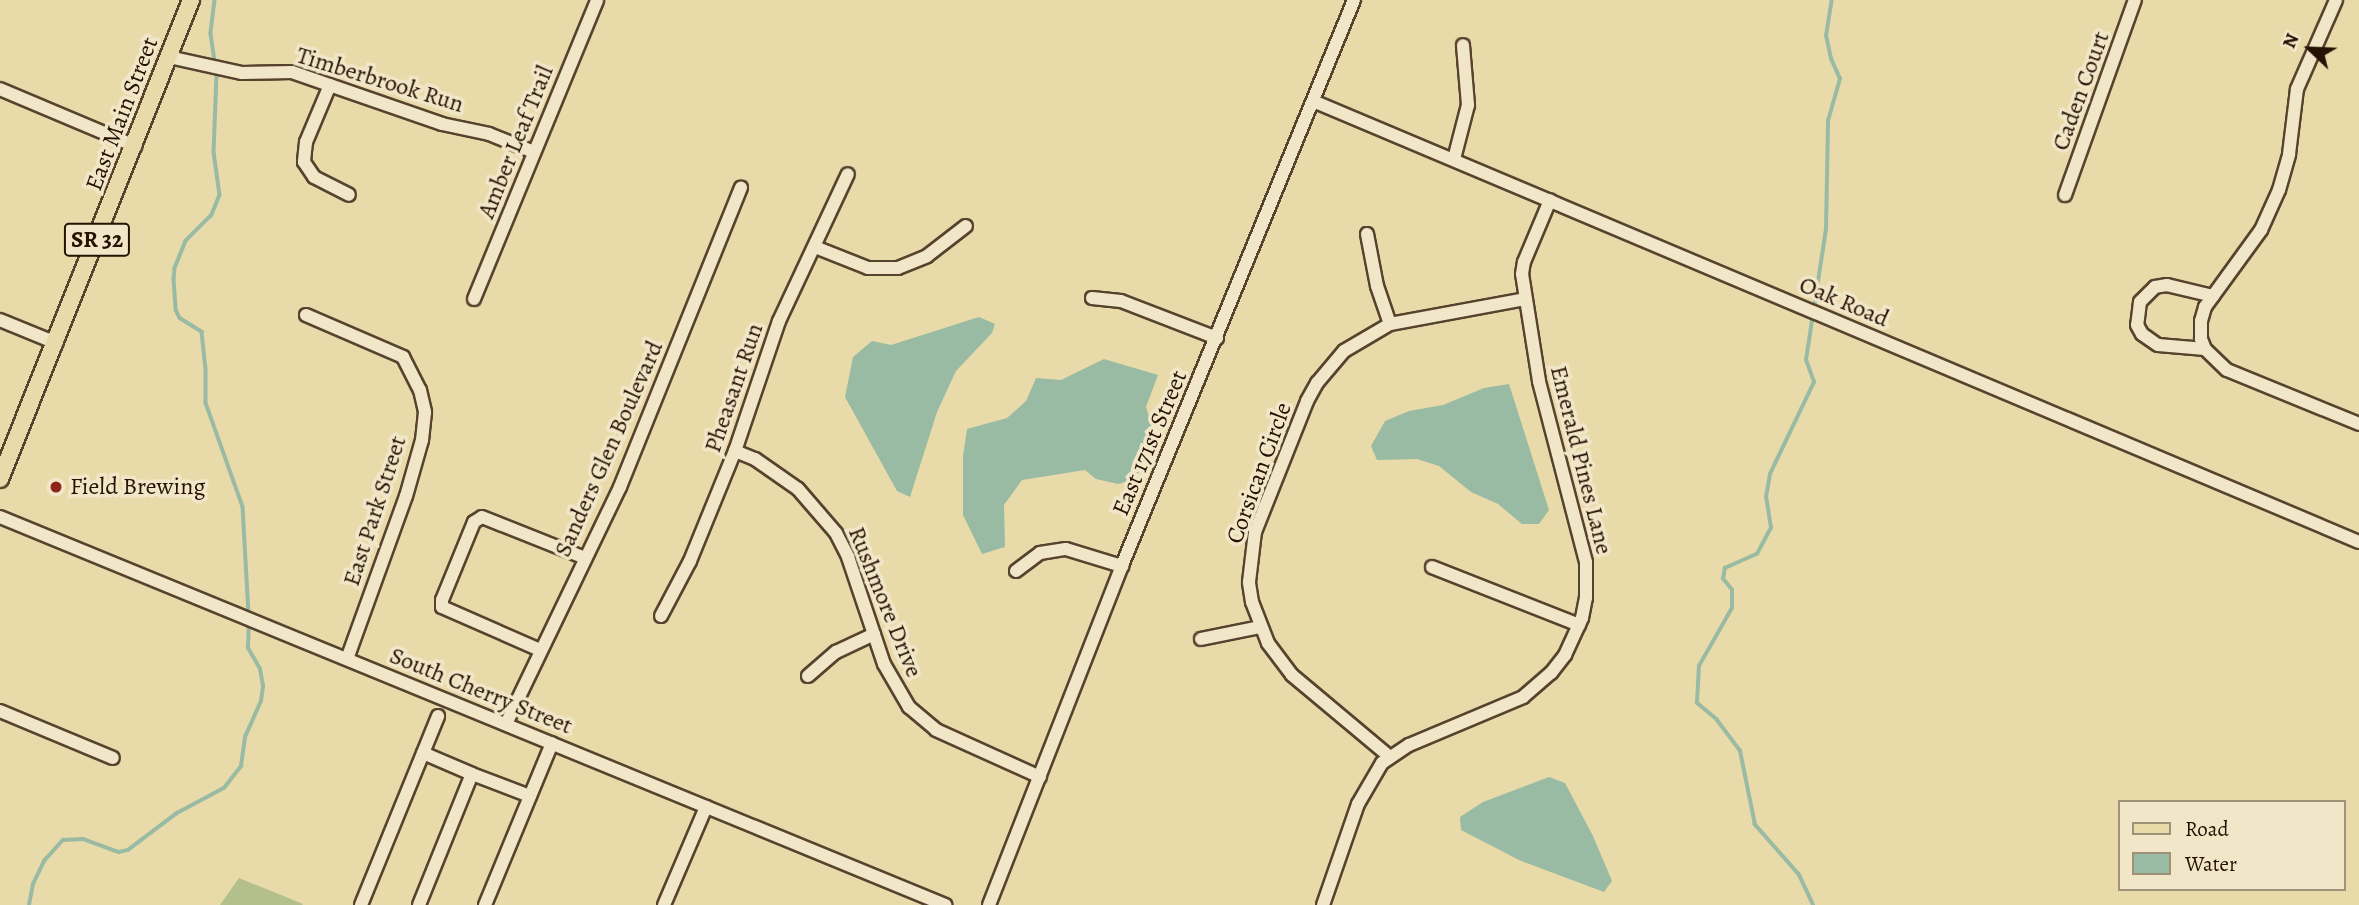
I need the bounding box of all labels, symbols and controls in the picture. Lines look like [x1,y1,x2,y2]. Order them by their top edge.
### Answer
north arrow [2275,14,2345,84]
street label: Caden Court [2046,28,2116,154]
text: N [2276,29,2305,52]
street label: East Main Street [79,33,165,195]
street label: Timberbrook Run [293,41,467,119]
street label: Amber Leaf Trail [472,61,560,223]
road number: SR 32 [64,220,130,260]
street label: Oak Road [1795,270,1893,334]
street label: Pheasant Run [698,320,770,456]
street label: Sanders Glen Boulevard [548,337,670,561]
street label: Emerald Pines Lane [1544,363,1618,557]
street label: East 171st Street [1106,366,1194,520]
street label: Corsican Circle [1220,398,1298,548]
street label: East Park Street [337,432,413,590]
place label: Field Brewing [70,473,205,501]
marker: Field Brewing [48,479,64,495]
street label: Rushmore Drive [842,523,928,681]
street label: South Cherry Street [385,641,577,741]
legend [2118,800,2345,891]
text: Road [2185,815,2229,843]
text: Water [2185,850,2237,878]

